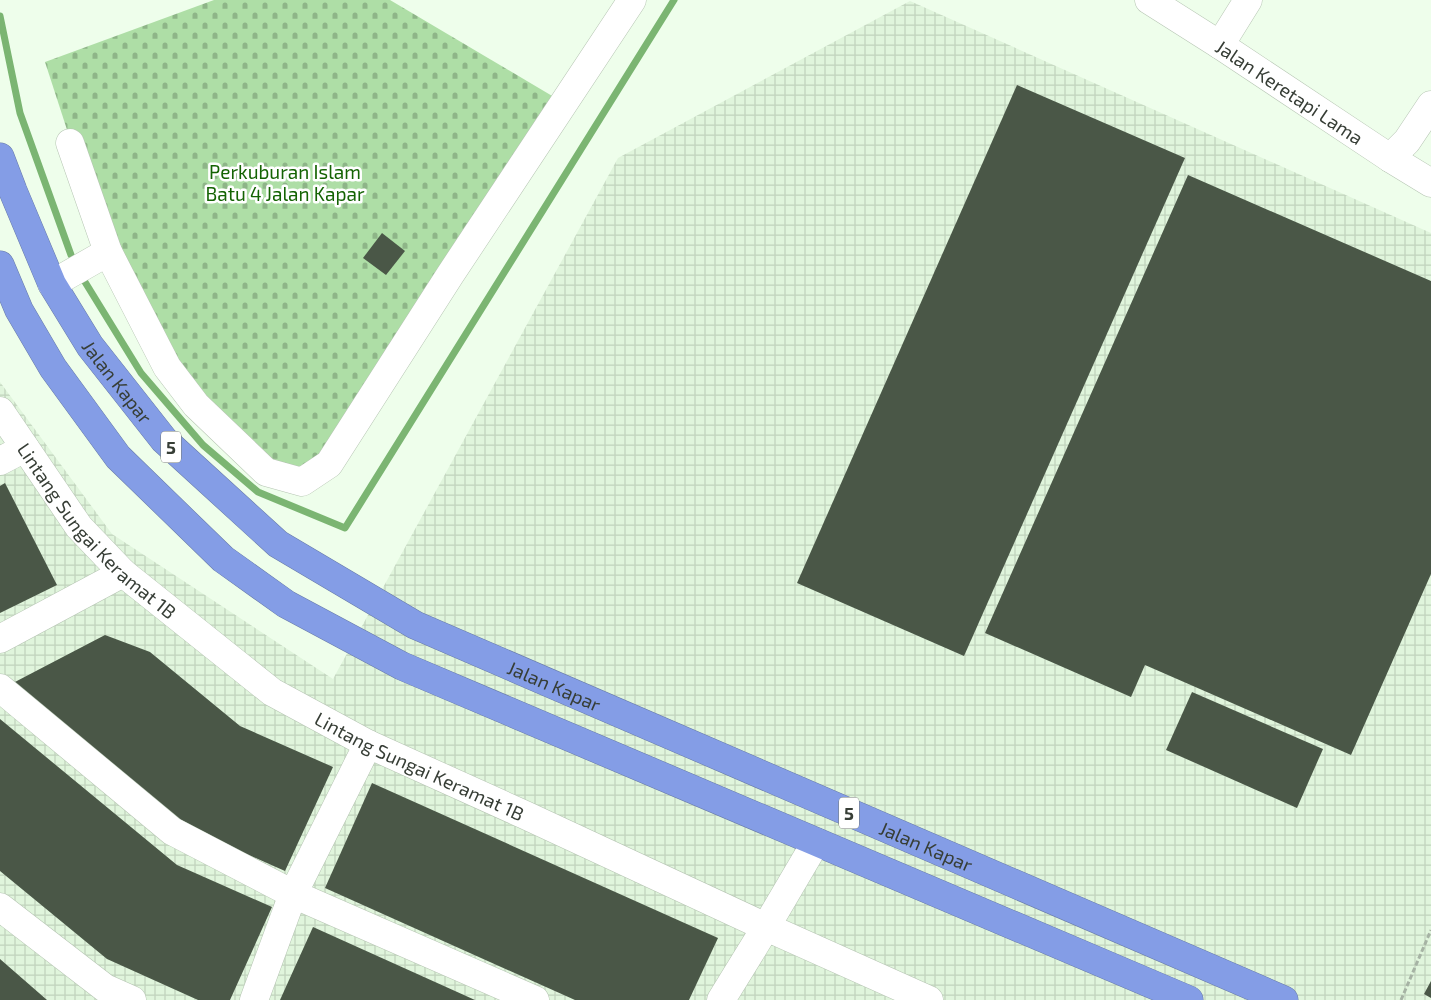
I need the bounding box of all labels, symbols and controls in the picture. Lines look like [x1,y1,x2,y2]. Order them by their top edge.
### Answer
street label: Jalan Keretapi Lama [1212,34,1368,149]
park label: Perkuburan Islam Batu 4 Jalan Kapar [205,160,365,205]
street label: Jalan Kapar [78,336,158,428]
road number: 5 [161,432,181,462]
street label: Lintang Sungai Keramat 1B [13,438,181,623]
street label: Jalan Kapar [504,655,605,716]
street label: Lintang Sungai Keramat 1B [311,706,528,825]
road number: 5 [839,798,859,828]
street label: Jalan Kapar [876,815,977,876]

